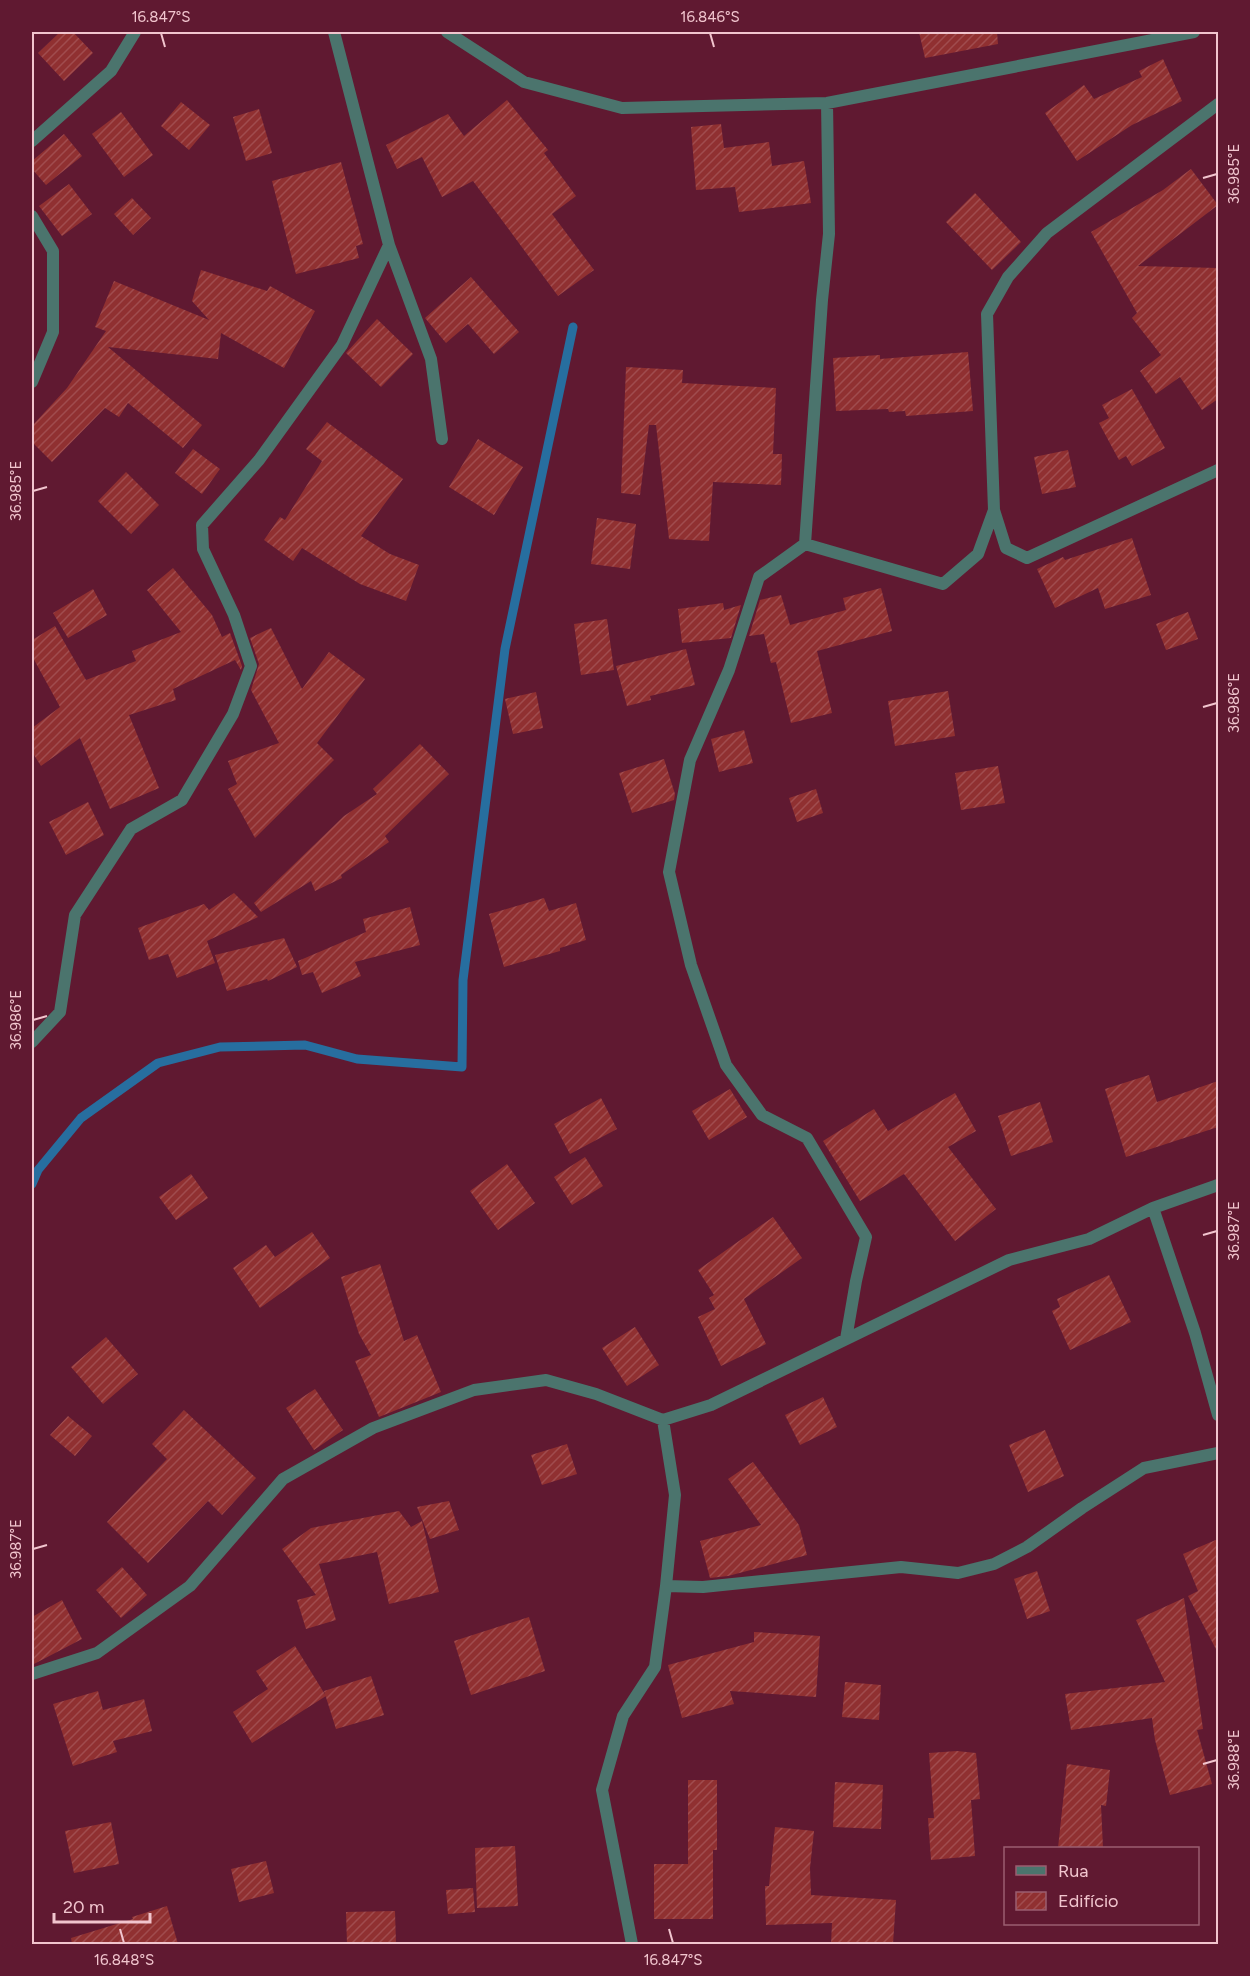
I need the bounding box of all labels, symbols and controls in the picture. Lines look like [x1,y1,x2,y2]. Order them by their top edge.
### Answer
text: 16.847°S [131,8,191,26]
text: 16.846°S [680,8,740,26]
text: 36.985°E [1225,144,1243,204]
text: 36.985°E [7,461,25,521]
text: 36.986°E [1225,673,1243,733]
text: 36.986°E [7,990,25,1050]
text: 36.987°E [1225,1201,1243,1261]
text: 36.987°E [7,1519,25,1579]
text: 36.988°E [1225,1729,1243,1791]
legend [1004,1847,1199,1925]
text: Rua [1058,1860,1089,1882]
scale bar [54,1886,150,1924]
text: Edifício [1058,1890,1119,1912]
text: 20 m [63,1896,104,1918]
text: 16.848°S [94,1951,154,1969]
text: 16.847°S [643,1951,703,1969]

